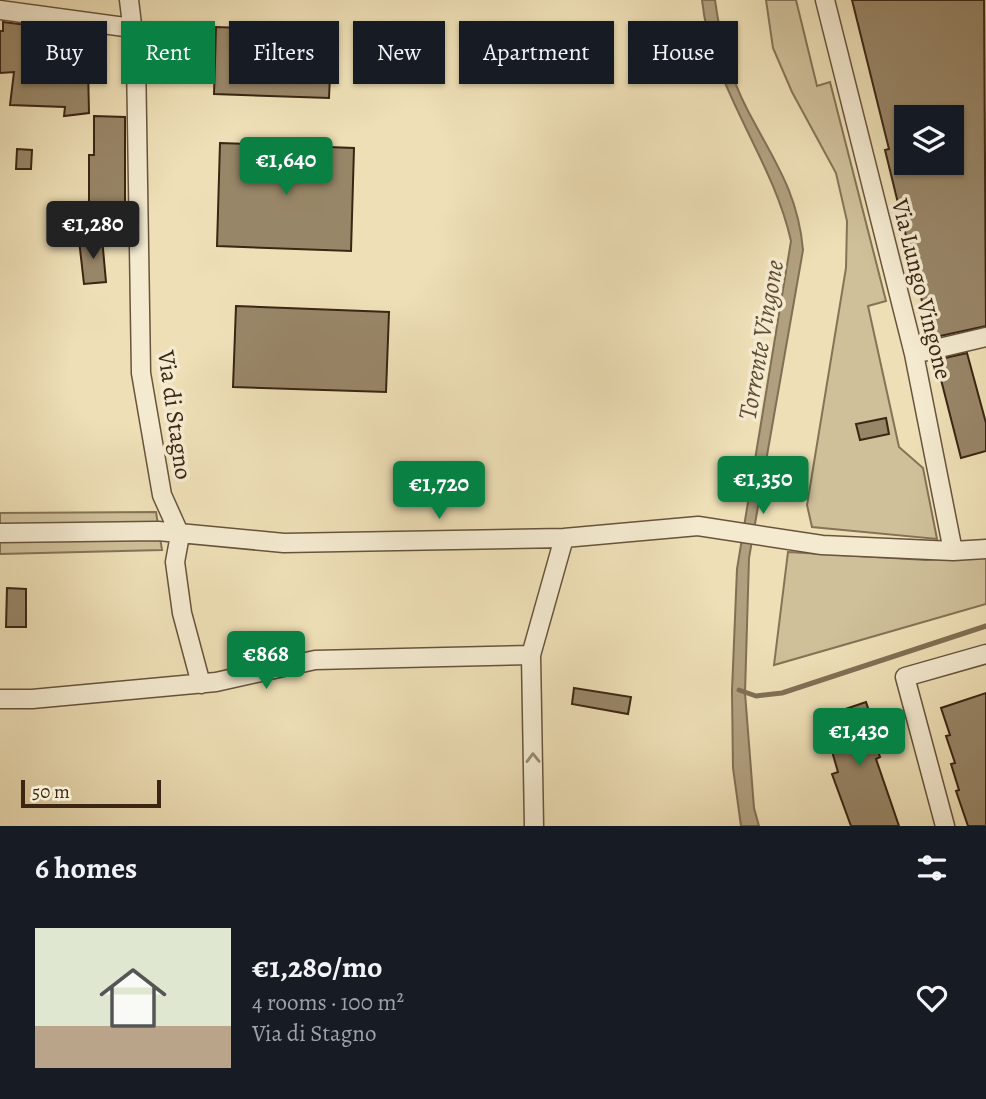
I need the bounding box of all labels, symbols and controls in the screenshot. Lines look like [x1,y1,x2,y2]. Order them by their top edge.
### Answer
chip: Buy [21,21,107,84]
chip: Rent [121,21,215,84]
chip: Filters [229,21,339,84]
chip: New [353,21,445,84]
chip: Apartment [459,21,614,84]
chip: House [628,21,738,84]
map controls [894,105,964,175]
button: layers [894,105,964,175]
pin: €1,640 [229,138,343,197]
text: €1,640 [256,144,316,175]
street label: Via Lungo Vingone [884,194,960,383]
pin: €1,280 [36,202,150,261]
text: €1,280 [62,208,124,239]
water label: Torrente Vingone [730,257,792,423]
street label: Via di Stagno [150,348,200,482]
pin: €1,350 [706,456,820,516]
pin: €1,720 [382,462,496,521]
text: €1,350 [734,463,792,494]
text: €1,720 [409,468,469,499]
pin: €868 [225,632,307,691]
text: €868 [243,638,289,669]
pin: €1,430 [802,708,916,768]
text: €1,430 [829,715,889,746]
one-way arrow [525,752,541,763]
scale bar [21,777,161,809]
text: 50 m [32,779,70,805]
text: 6 homes [35,848,137,888]
icon: filters [913,849,951,887]
text: €1,280/mo [252,947,383,987]
icon: home [91,956,175,1040]
icon: heart [913,979,951,1017]
text: 4 rooms · 100 m² [252,987,404,1018]
text: Via di Stagno [252,1018,376,1049]

